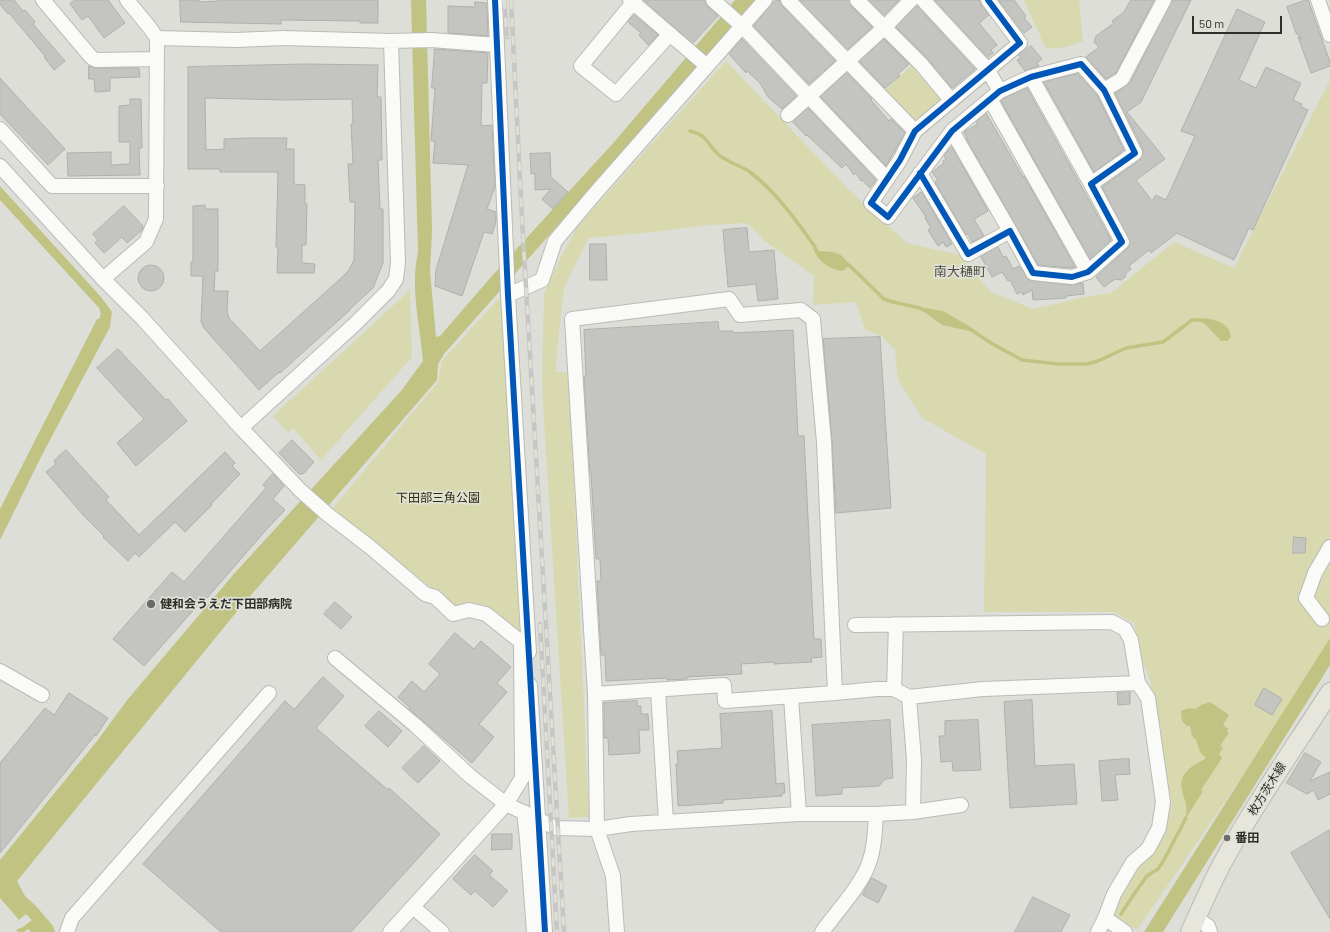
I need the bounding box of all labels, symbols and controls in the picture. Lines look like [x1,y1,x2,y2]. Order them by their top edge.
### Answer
scale bar [1194,8,1284,34]
text: 50 m [1199,16,1224,30]
district label: 南大樋町 [934,264,986,280]
park label: 下田部三角公園 [396,491,480,505]
place label: 健和会うえだ下田部病院 [160,597,292,611]
marker: 健和会うえだ下田部病院 [145,598,157,610]
street label: 枚方茨木線 [1245,760,1289,818]
place label: 番田 [1235,831,1259,845]
marker: 番田 [1222,833,1232,843]

